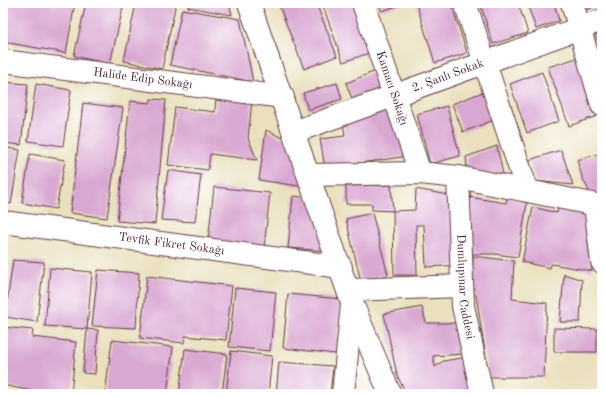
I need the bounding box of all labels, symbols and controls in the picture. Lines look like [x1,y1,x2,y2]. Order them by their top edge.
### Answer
street label: Kamacı Sokağı [374,50,410,127]
street label: 2. Şanlı Sokak [411,57,486,94]
street label: Halide Edip Sokağı [93,67,193,91]
street label: Tevfik Fikret Sokağı [118,231,225,257]
street label: Dumlupınar Caddesi [454,234,476,340]

